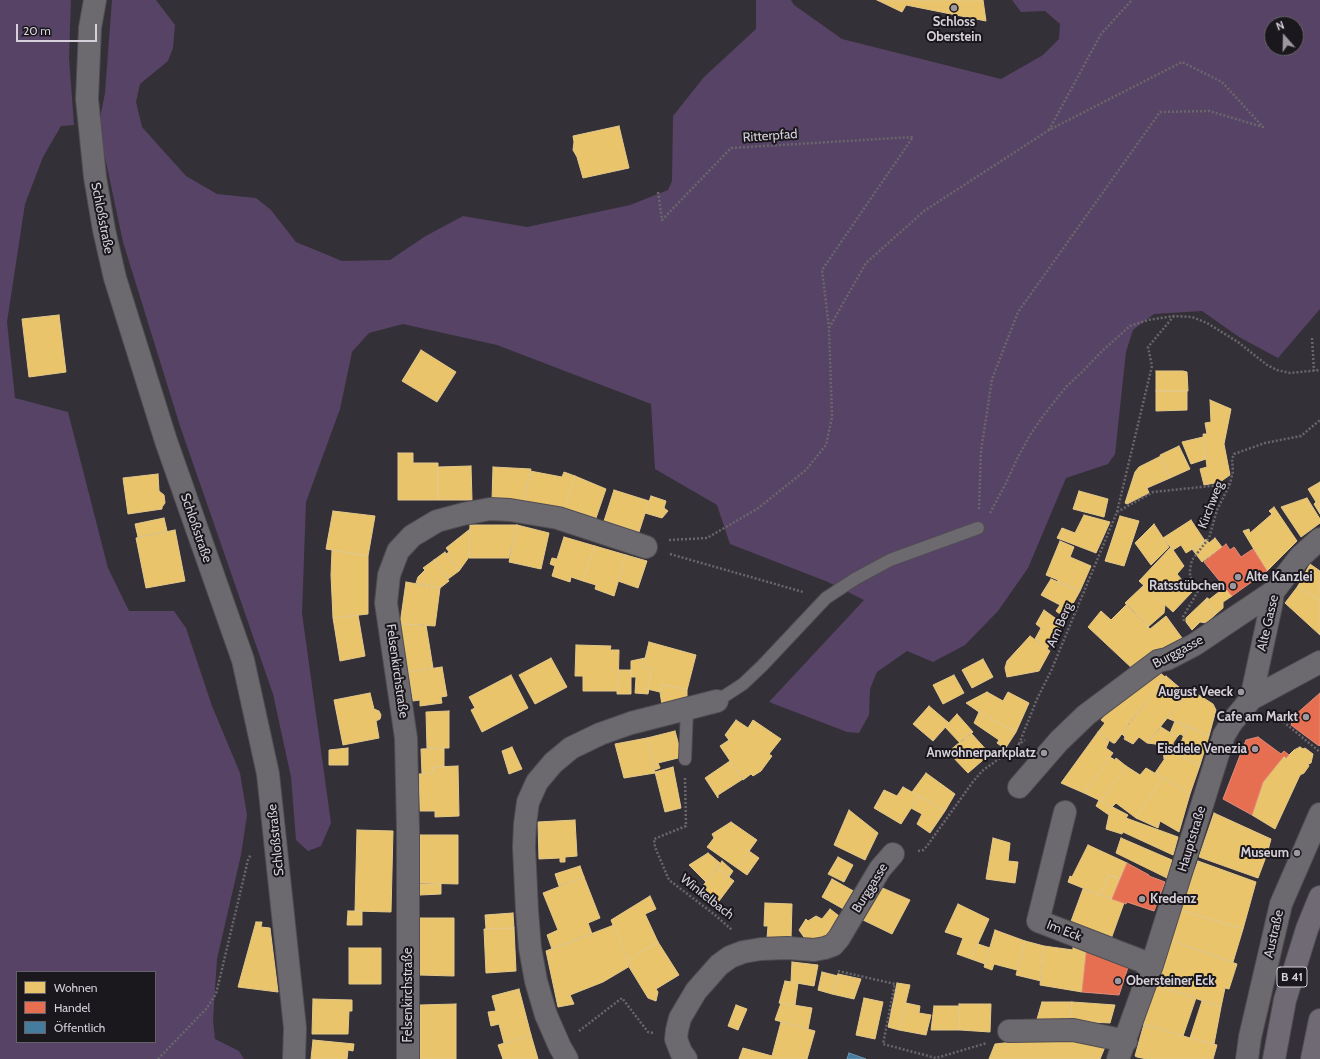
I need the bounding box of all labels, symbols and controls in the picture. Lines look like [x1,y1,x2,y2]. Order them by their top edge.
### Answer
marker: Schloss Oberstein [949,3,959,13]
place label: Schloss Oberstein [926,14,982,45]
scale bar [18,16,99,42]
north arrow [1264,16,1304,56]
text: N [1274,18,1286,34]
text: 20 m [23,23,51,38]
street label: Ritterpfad [742,126,798,146]
street label: Schloßstraße [87,181,117,255]
street label: Kirchweg [1195,479,1227,531]
street label: Schloßstraße [177,491,215,565]
place label: Alte Kanzlei [1246,569,1312,585]
marker: Alte Kanzlei [1233,572,1243,582]
place label: Ratsstübchen [1149,578,1225,594]
marker: Ratsstübchen [1228,581,1238,591]
street label: Alte Gasse [1254,593,1282,653]
street label: Am Berg [1044,600,1076,650]
street label: Felsenkirchstraße [383,623,411,719]
street label: Burggasse [1150,632,1206,672]
place label: August Veeck [1158,684,1233,700]
marker: August Veeck [1236,687,1246,697]
place label: Cafe am Markt [1217,709,1298,725]
marker: Cafe am Markt [1301,712,1311,722]
place label: Eisdiele Venezia [1157,741,1247,757]
marker: Eisdiele Venezia [1250,744,1260,754]
place label: Anwohnerparkplatz [926,745,1036,761]
marker: Anwohnerparkplatz [1039,748,1049,758]
street label: Schloßstraße [264,803,288,877]
street label: Hauptstraße [1175,804,1209,874]
place label: Museum [1240,845,1289,861]
marker: Museum [1292,848,1302,858]
street label: Burggasse [849,860,891,916]
street label: Winkelbach [677,871,737,923]
place label: Kredenz [1150,891,1196,907]
marker: Kredenz [1137,894,1147,904]
street label: Austraße [1261,908,1287,960]
street label: Im Eck [1044,917,1084,945]
street label: Felsenkirchstraße [400,948,416,1042]
road number: B 41 [1277,967,1307,987]
legend [16,971,156,1043]
place label: Obersteiner Eck [1126,973,1215,989]
marker: Obersteiner Eck [1113,976,1123,986]
text: Wohnen [54,980,98,995]
text: Handel [54,1000,90,1015]
text: Öffentlich [54,1020,105,1035]

